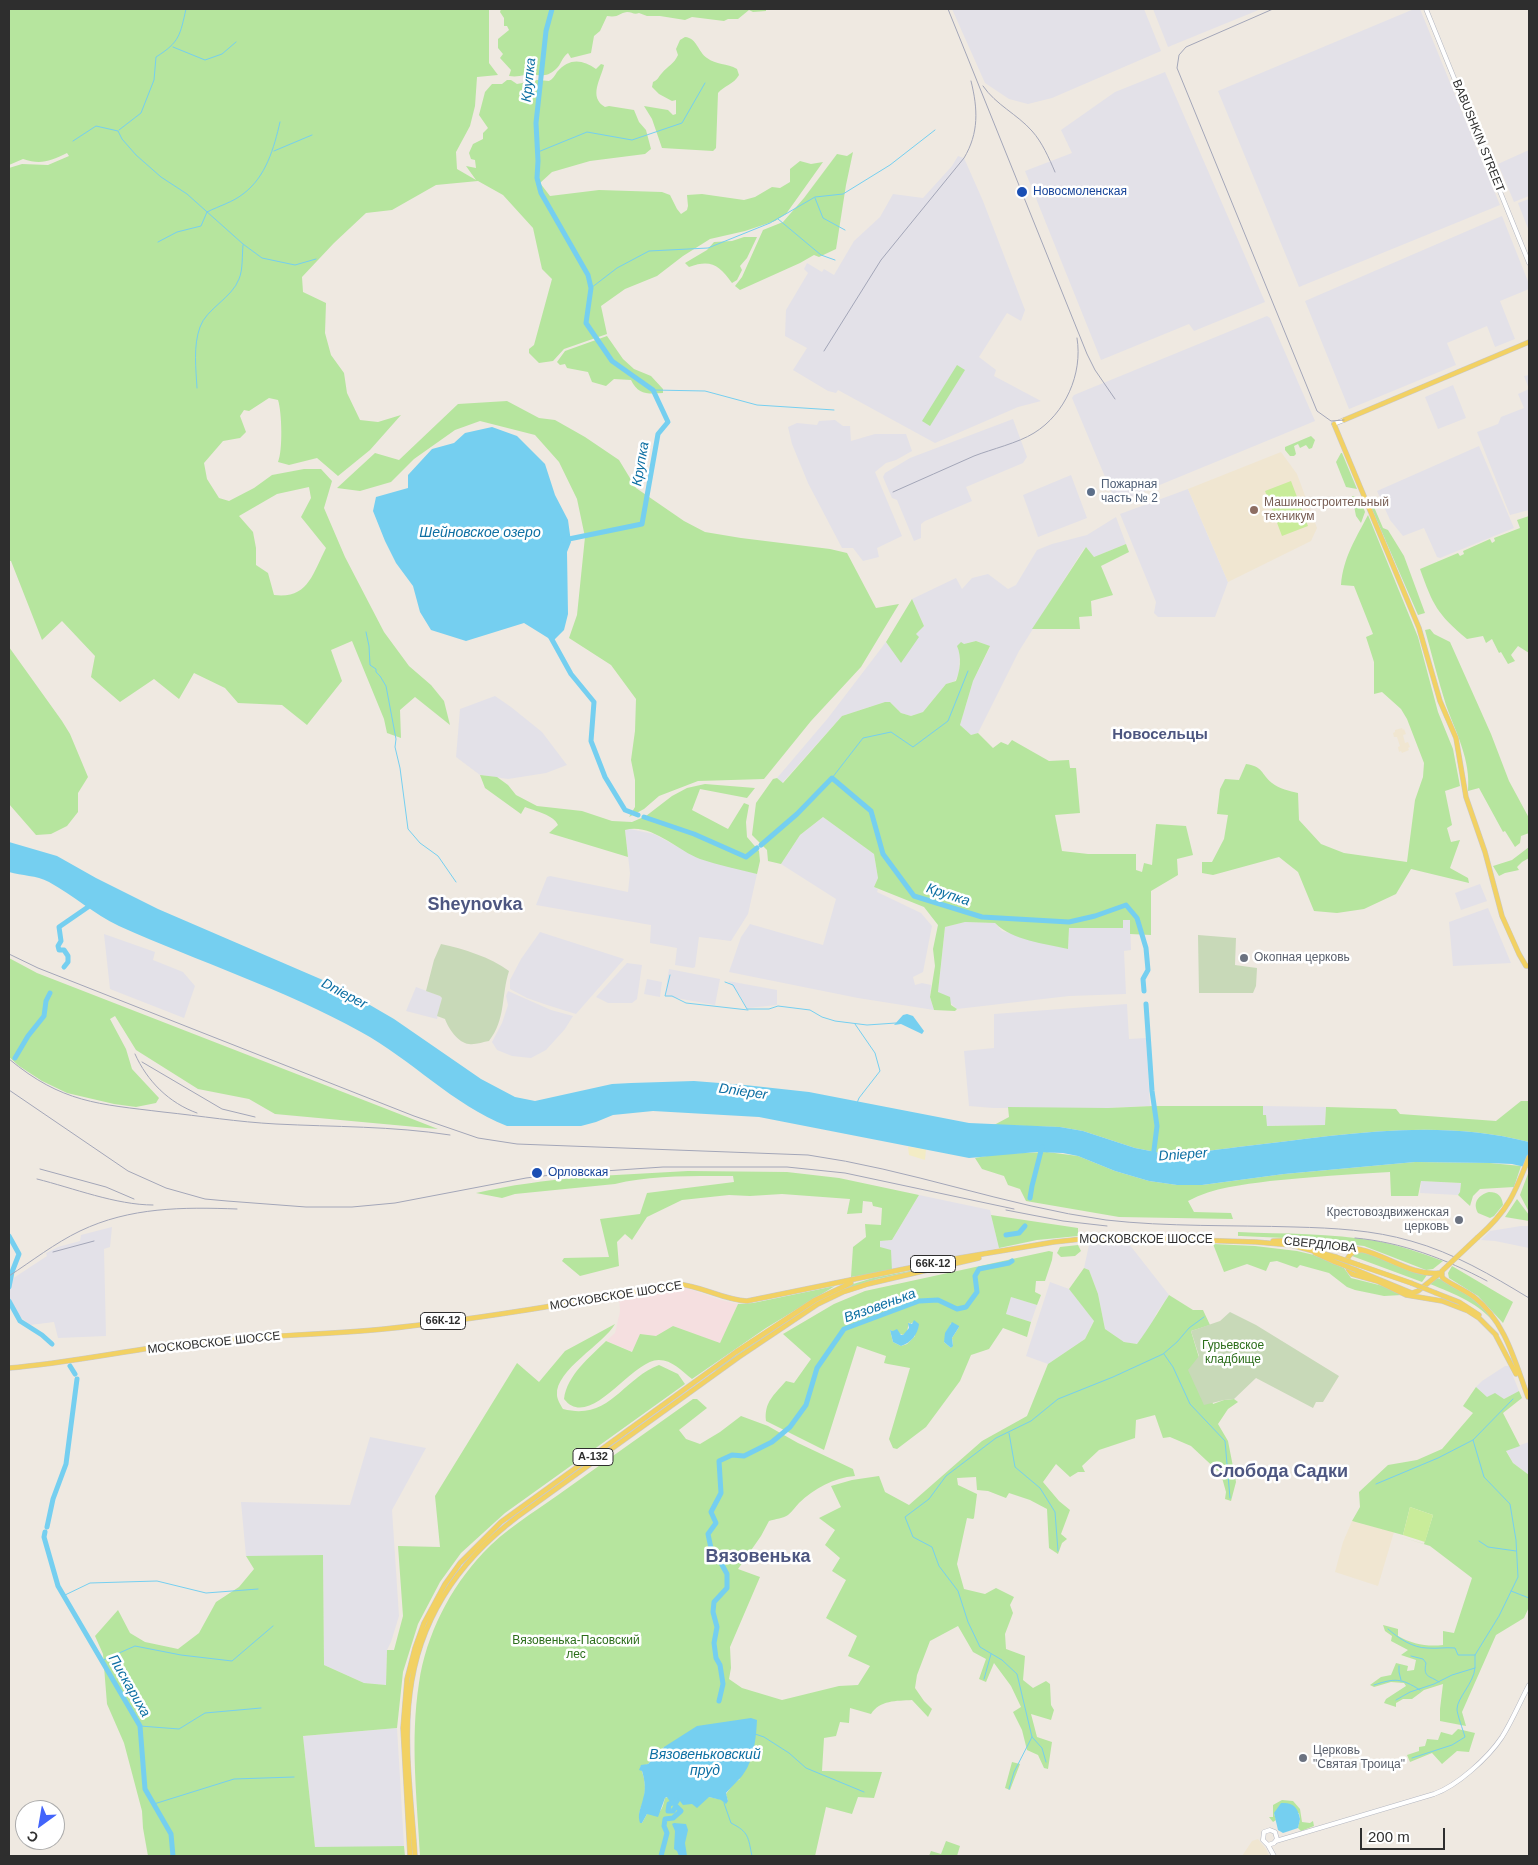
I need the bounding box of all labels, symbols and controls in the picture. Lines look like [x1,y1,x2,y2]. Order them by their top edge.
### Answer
water label: Крупка [518,57,540,103]
street label: BABUSHKIN STREET [1449,78,1507,194]
marker: Новосмоленская [1015,185,1029,199]
place label: Новосмоленская [1033,185,1127,199]
water label: Крупка [629,441,653,487]
place label: Пожарная часть № 2 [1101,478,1158,506]
marker: Пожарная часть № 2 [1085,486,1097,498]
place label: Машиностроительный техникум [1264,496,1389,524]
marker: Машиностроительный техникум [1248,504,1260,516]
water label: Шейновское озеро [419,525,541,541]
district label: Новосельцы [1112,726,1208,744]
water label: Крупка [924,880,972,910]
district label: Sheynovka [427,894,523,916]
place label: Окопная церковь [1254,951,1350,965]
marker: Окопная церковь [1238,952,1250,964]
water label: Dnieper [318,975,370,1013]
water label: Dnieper [718,1080,768,1104]
water label: Dnieper [1158,1145,1208,1165]
marker: Орловская [530,1166,544,1180]
place label: Орловская [548,1166,608,1180]
place label: Крестовоздвиженская церковь [1327,1206,1449,1234]
marker: Крестовоздвиженская церковь [1453,1214,1465,1226]
street label: МОСКОВСКОЕ ШОССЕ [1079,1233,1213,1247]
street label: СВЕРДЛОВА [1283,1234,1357,1256]
road number: 66К-12 [910,1256,956,1272]
street label: МОСКОВСКОЕ ШОССЕ [549,1278,683,1314]
water label: Вязовенька [842,1285,918,1327]
road number: 66К-12 [420,1312,466,1330]
street label: МОСКОВСКОЕ ШОССЕ [147,1329,281,1357]
park label: Гурьевское кладбище [1202,1339,1264,1367]
road number: А-132 [573,1448,613,1465]
district label: Слобода Садки [1210,1461,1348,1483]
district label: Вязовенька [706,1546,810,1568]
park label: Вязовенька-Пасовский лес [512,1634,640,1662]
water label: Пискариха [104,1652,154,1720]
place label: Церковь "Святая Троица" [1313,1744,1405,1772]
water label: Вязовеньковский пруд [649,1747,761,1780]
marker: Церковь "Святая Троица" [1297,1752,1309,1764]
north arrow [15,1800,65,1850]
scale bar [1363,1818,1448,1850]
text: С [24,1827,41,1846]
text: 200 m [1368,1828,1410,1845]

